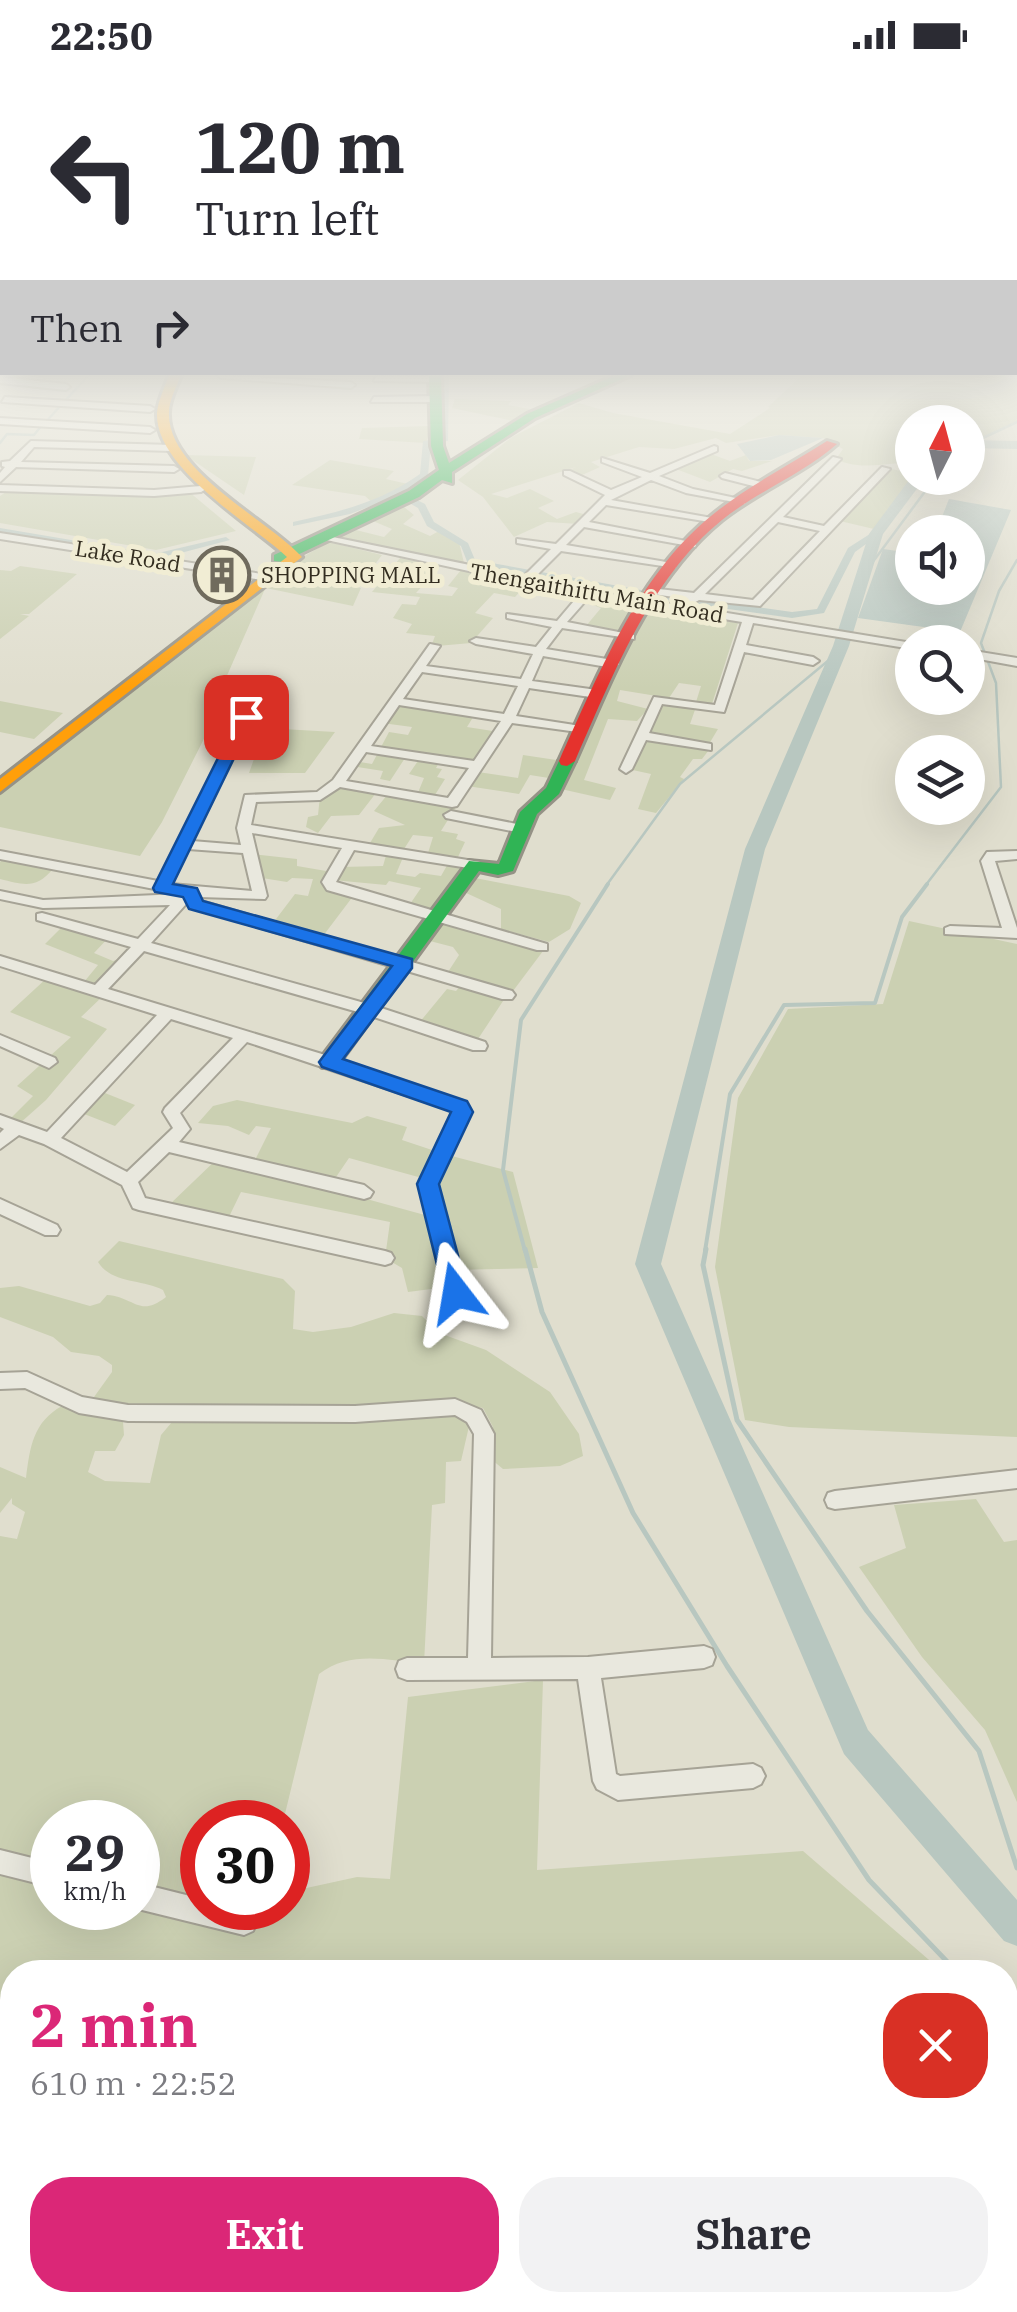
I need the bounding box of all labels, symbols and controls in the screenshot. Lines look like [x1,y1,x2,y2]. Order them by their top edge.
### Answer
text: 22:50 [50,11,153,60]
text: 120 m [195,101,405,192]
icon: left [30,110,160,240]
text: Turn left [195,189,379,247]
icon: right [143,300,198,355]
text: Then [30,303,123,352]
north arrow [895,405,985,495]
map controls [895,405,985,825]
button: sound [895,515,985,605]
street label: Lake Road [73,533,183,578]
building icon: SHOPPING MALL [192,545,252,605]
street label: Thengaithittu Main Road [468,556,726,629]
place label: SHOPPING MALL [261,560,441,589]
button: search [895,625,985,715]
pin [204,675,289,760]
icon: arrive [219,690,274,745]
button: layers [895,735,985,825]
position arrow [404,1241,508,1345]
speed limit sign: 30 [180,1800,310,1930]
text: 29 [65,1820,125,1885]
text: km/h [63,1874,127,1907]
text: 2 min [30,1985,198,2064]
button: close [883,1993,988,2098]
text: 610 m · 22:52 [30,2062,237,2104]
button: Exit [30,2177,499,2292]
button: Share [519,2177,988,2292]

